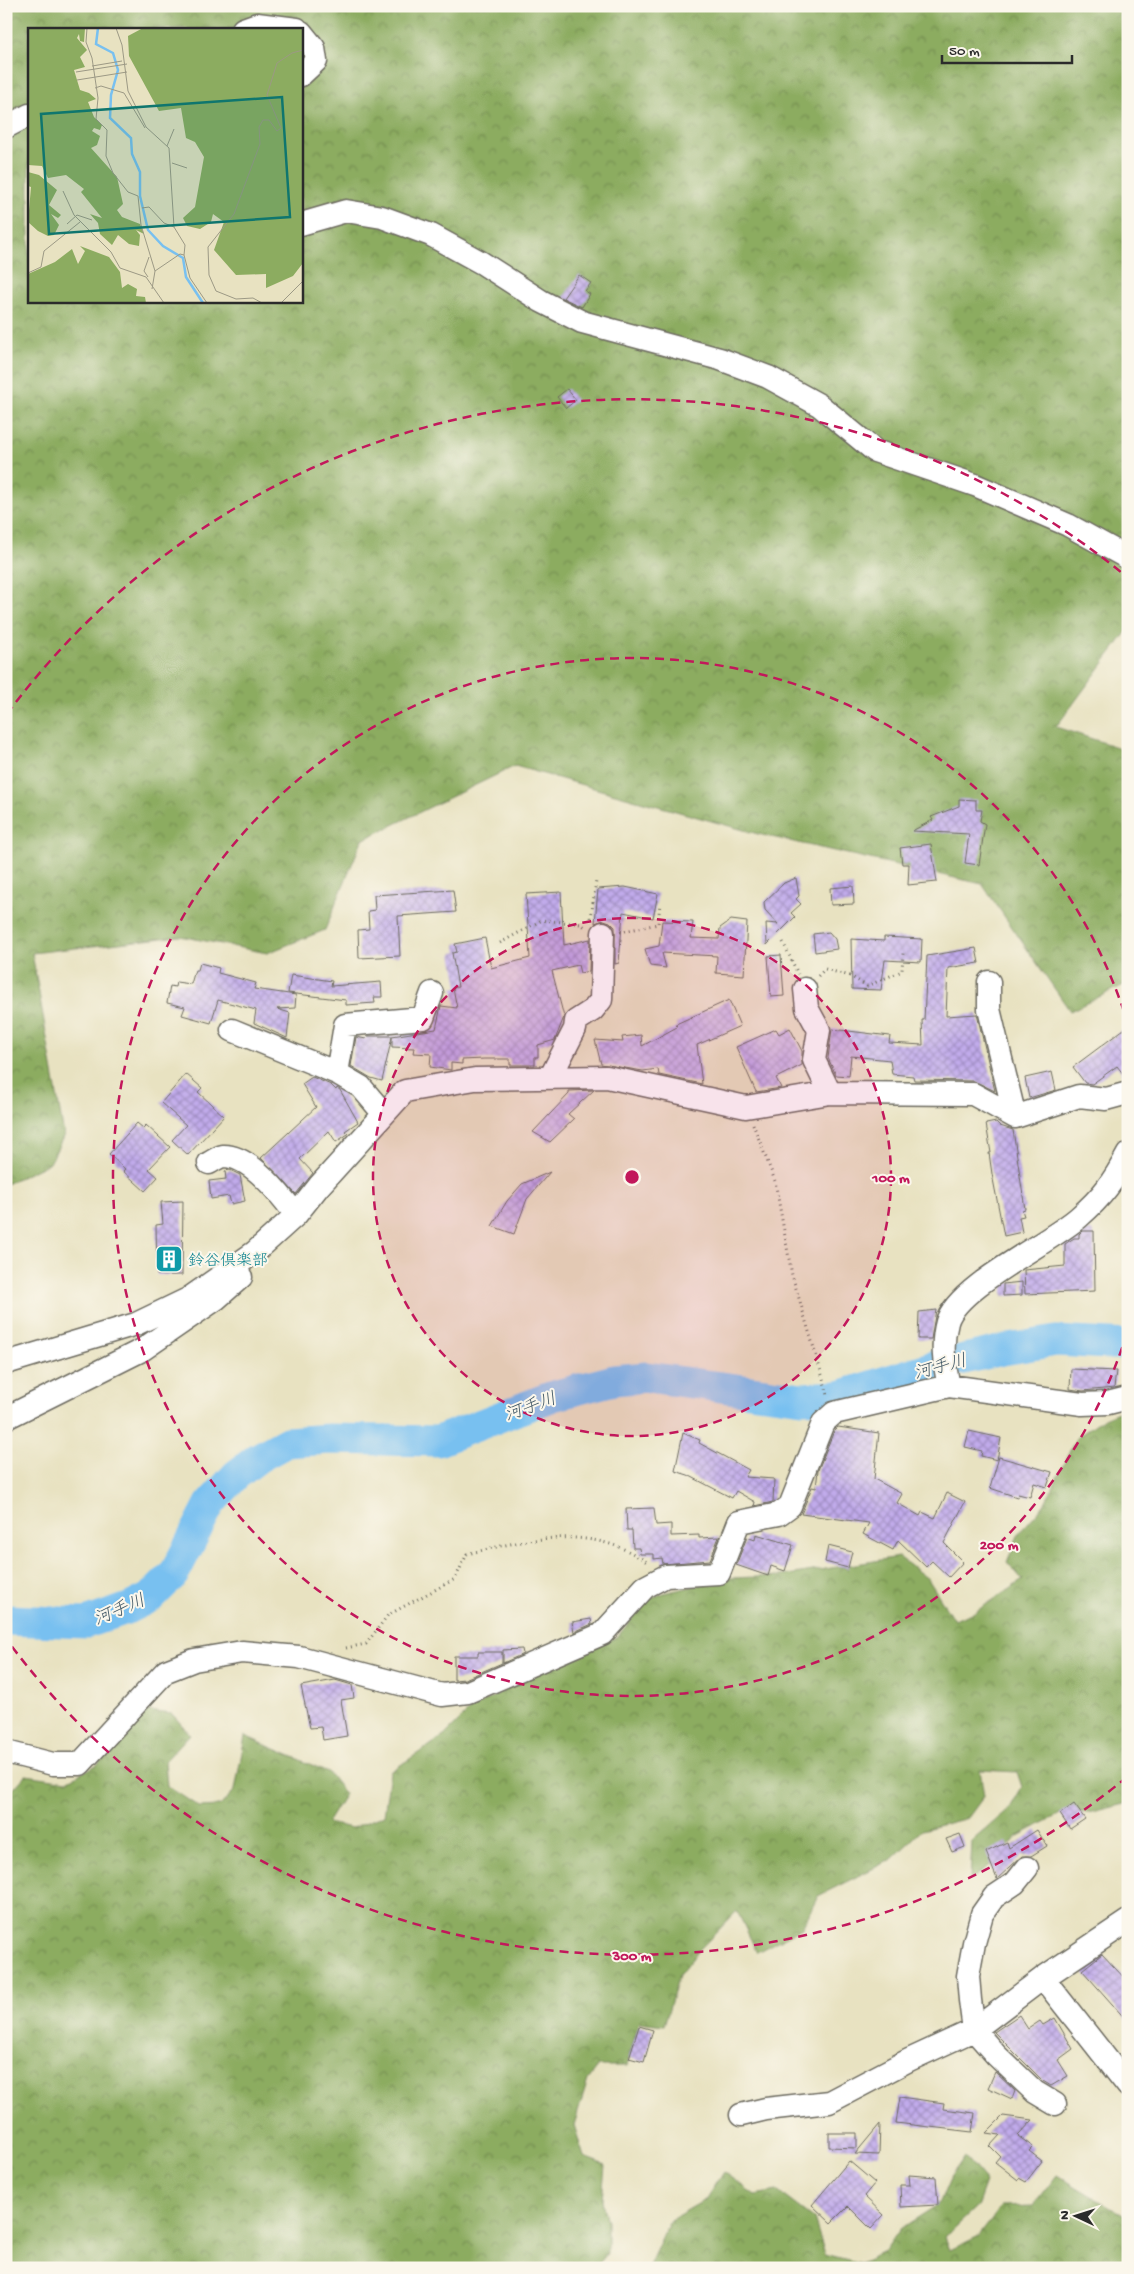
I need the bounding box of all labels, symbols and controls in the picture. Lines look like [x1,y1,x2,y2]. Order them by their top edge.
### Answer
inset map [28,28,302,302]
scale bar [942,32,1072,64]
text: 50 m [949,43,980,61]
centre of rings [623,1168,641,1186]
text: 100 m [871,1170,910,1188]
building icon: 鈴谷倶楽部 [154,1244,184,1274]
place label: 鈴谷倶楽部 [188,1252,268,1272]
water label: 河手川 [912,1350,969,1386]
water label: 河手川 [502,1388,560,1427]
text: 200 m [980,1537,1019,1555]
water label: 河手川 [91,1590,149,1632]
text: 300 m [611,1948,652,1966]
north arrow [1052,2192,1102,2242]
text: N [1057,2210,1074,2220]

